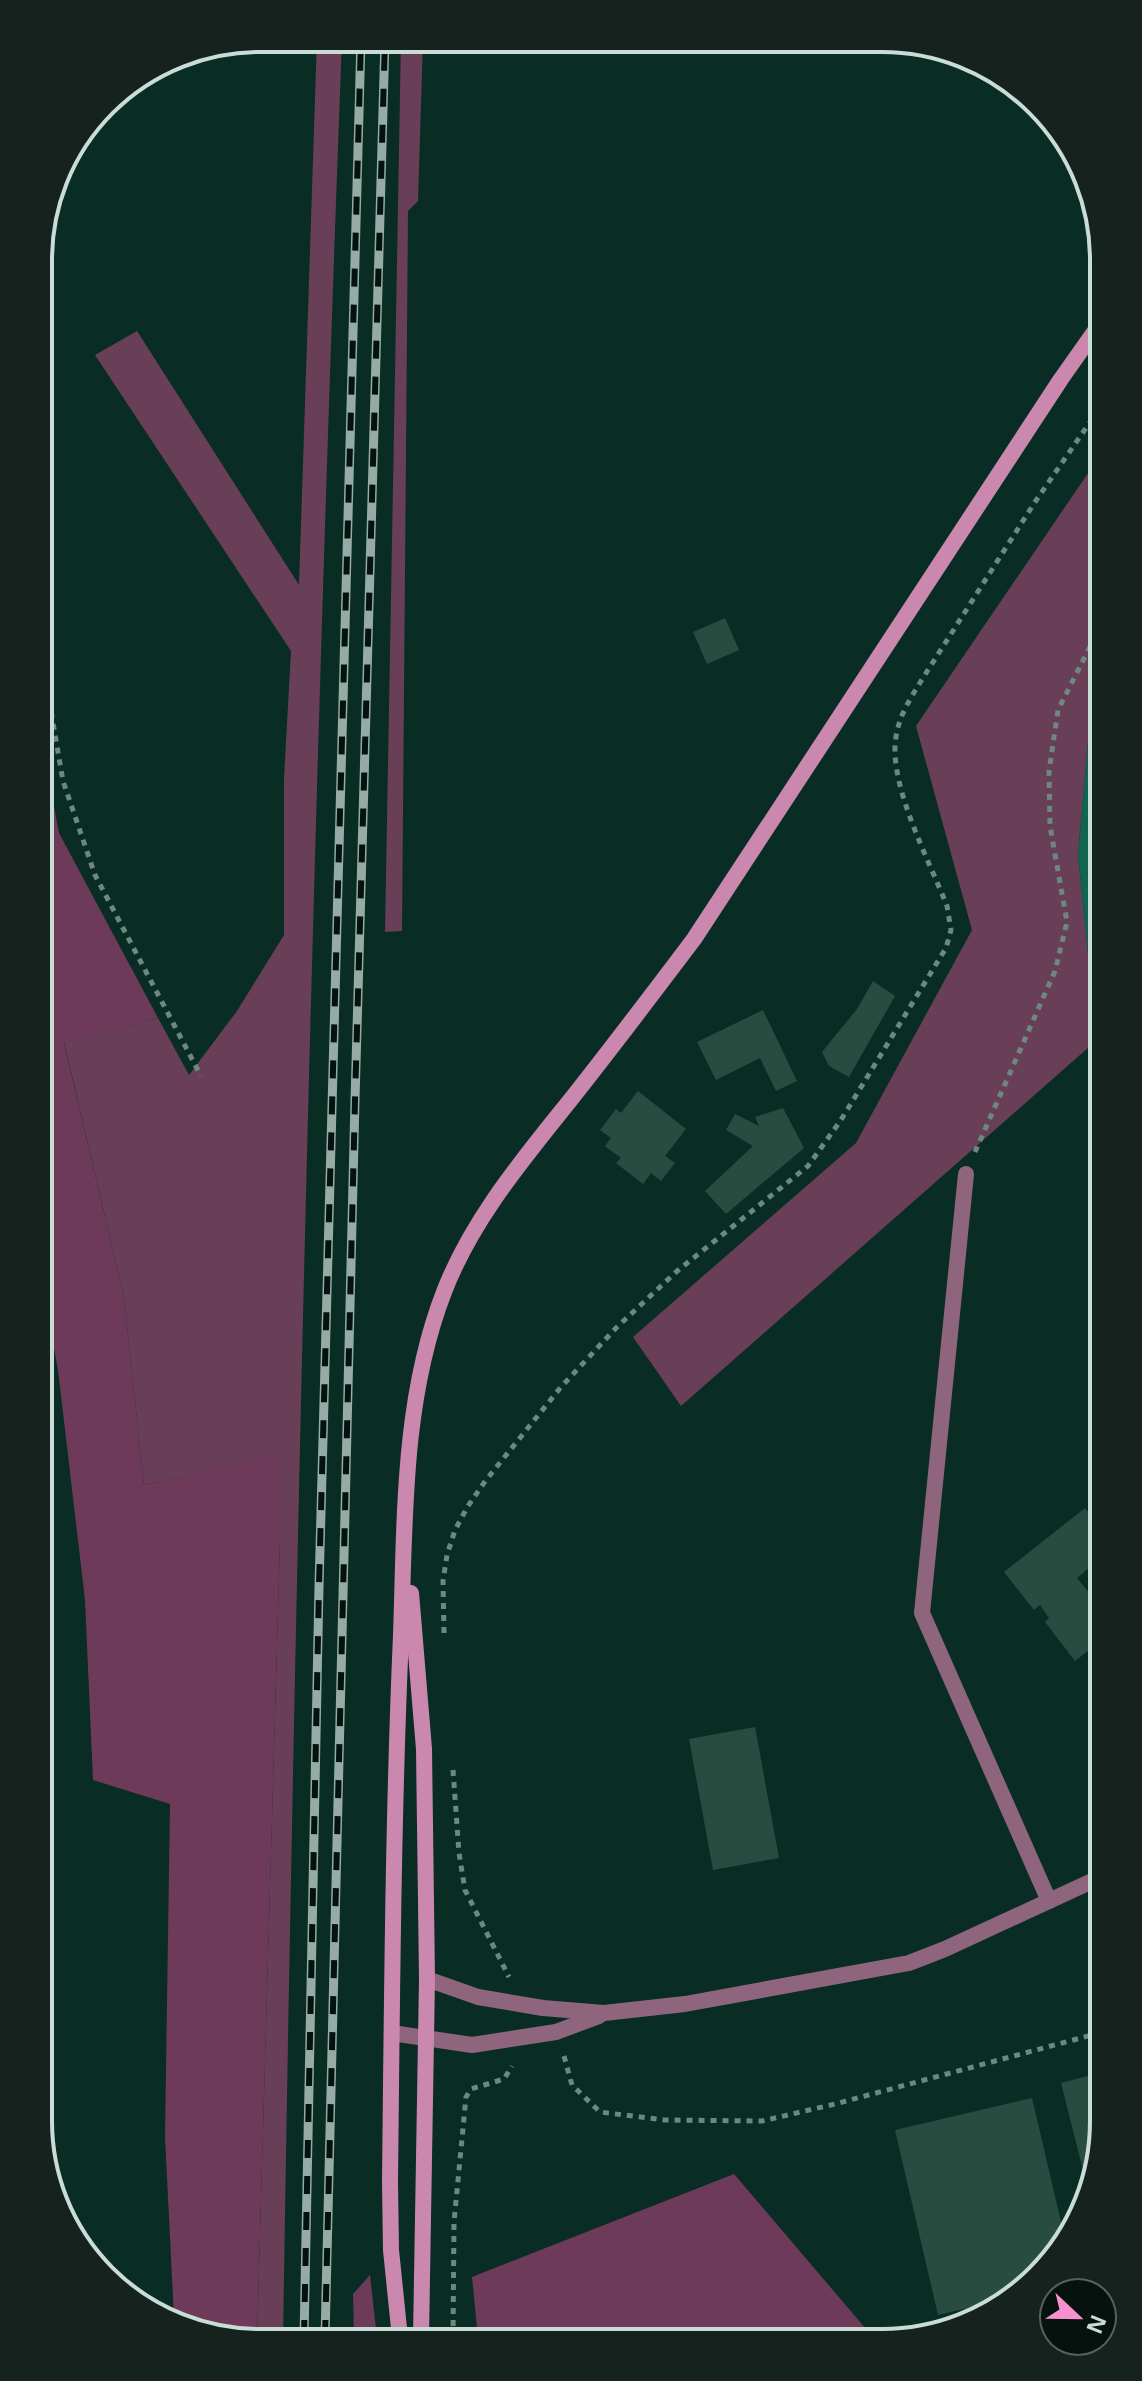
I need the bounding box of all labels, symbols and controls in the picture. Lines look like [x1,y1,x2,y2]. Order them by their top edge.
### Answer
north arrow [1038,2277,1118,2357]
text: N [1080,2311,1115,2339]

